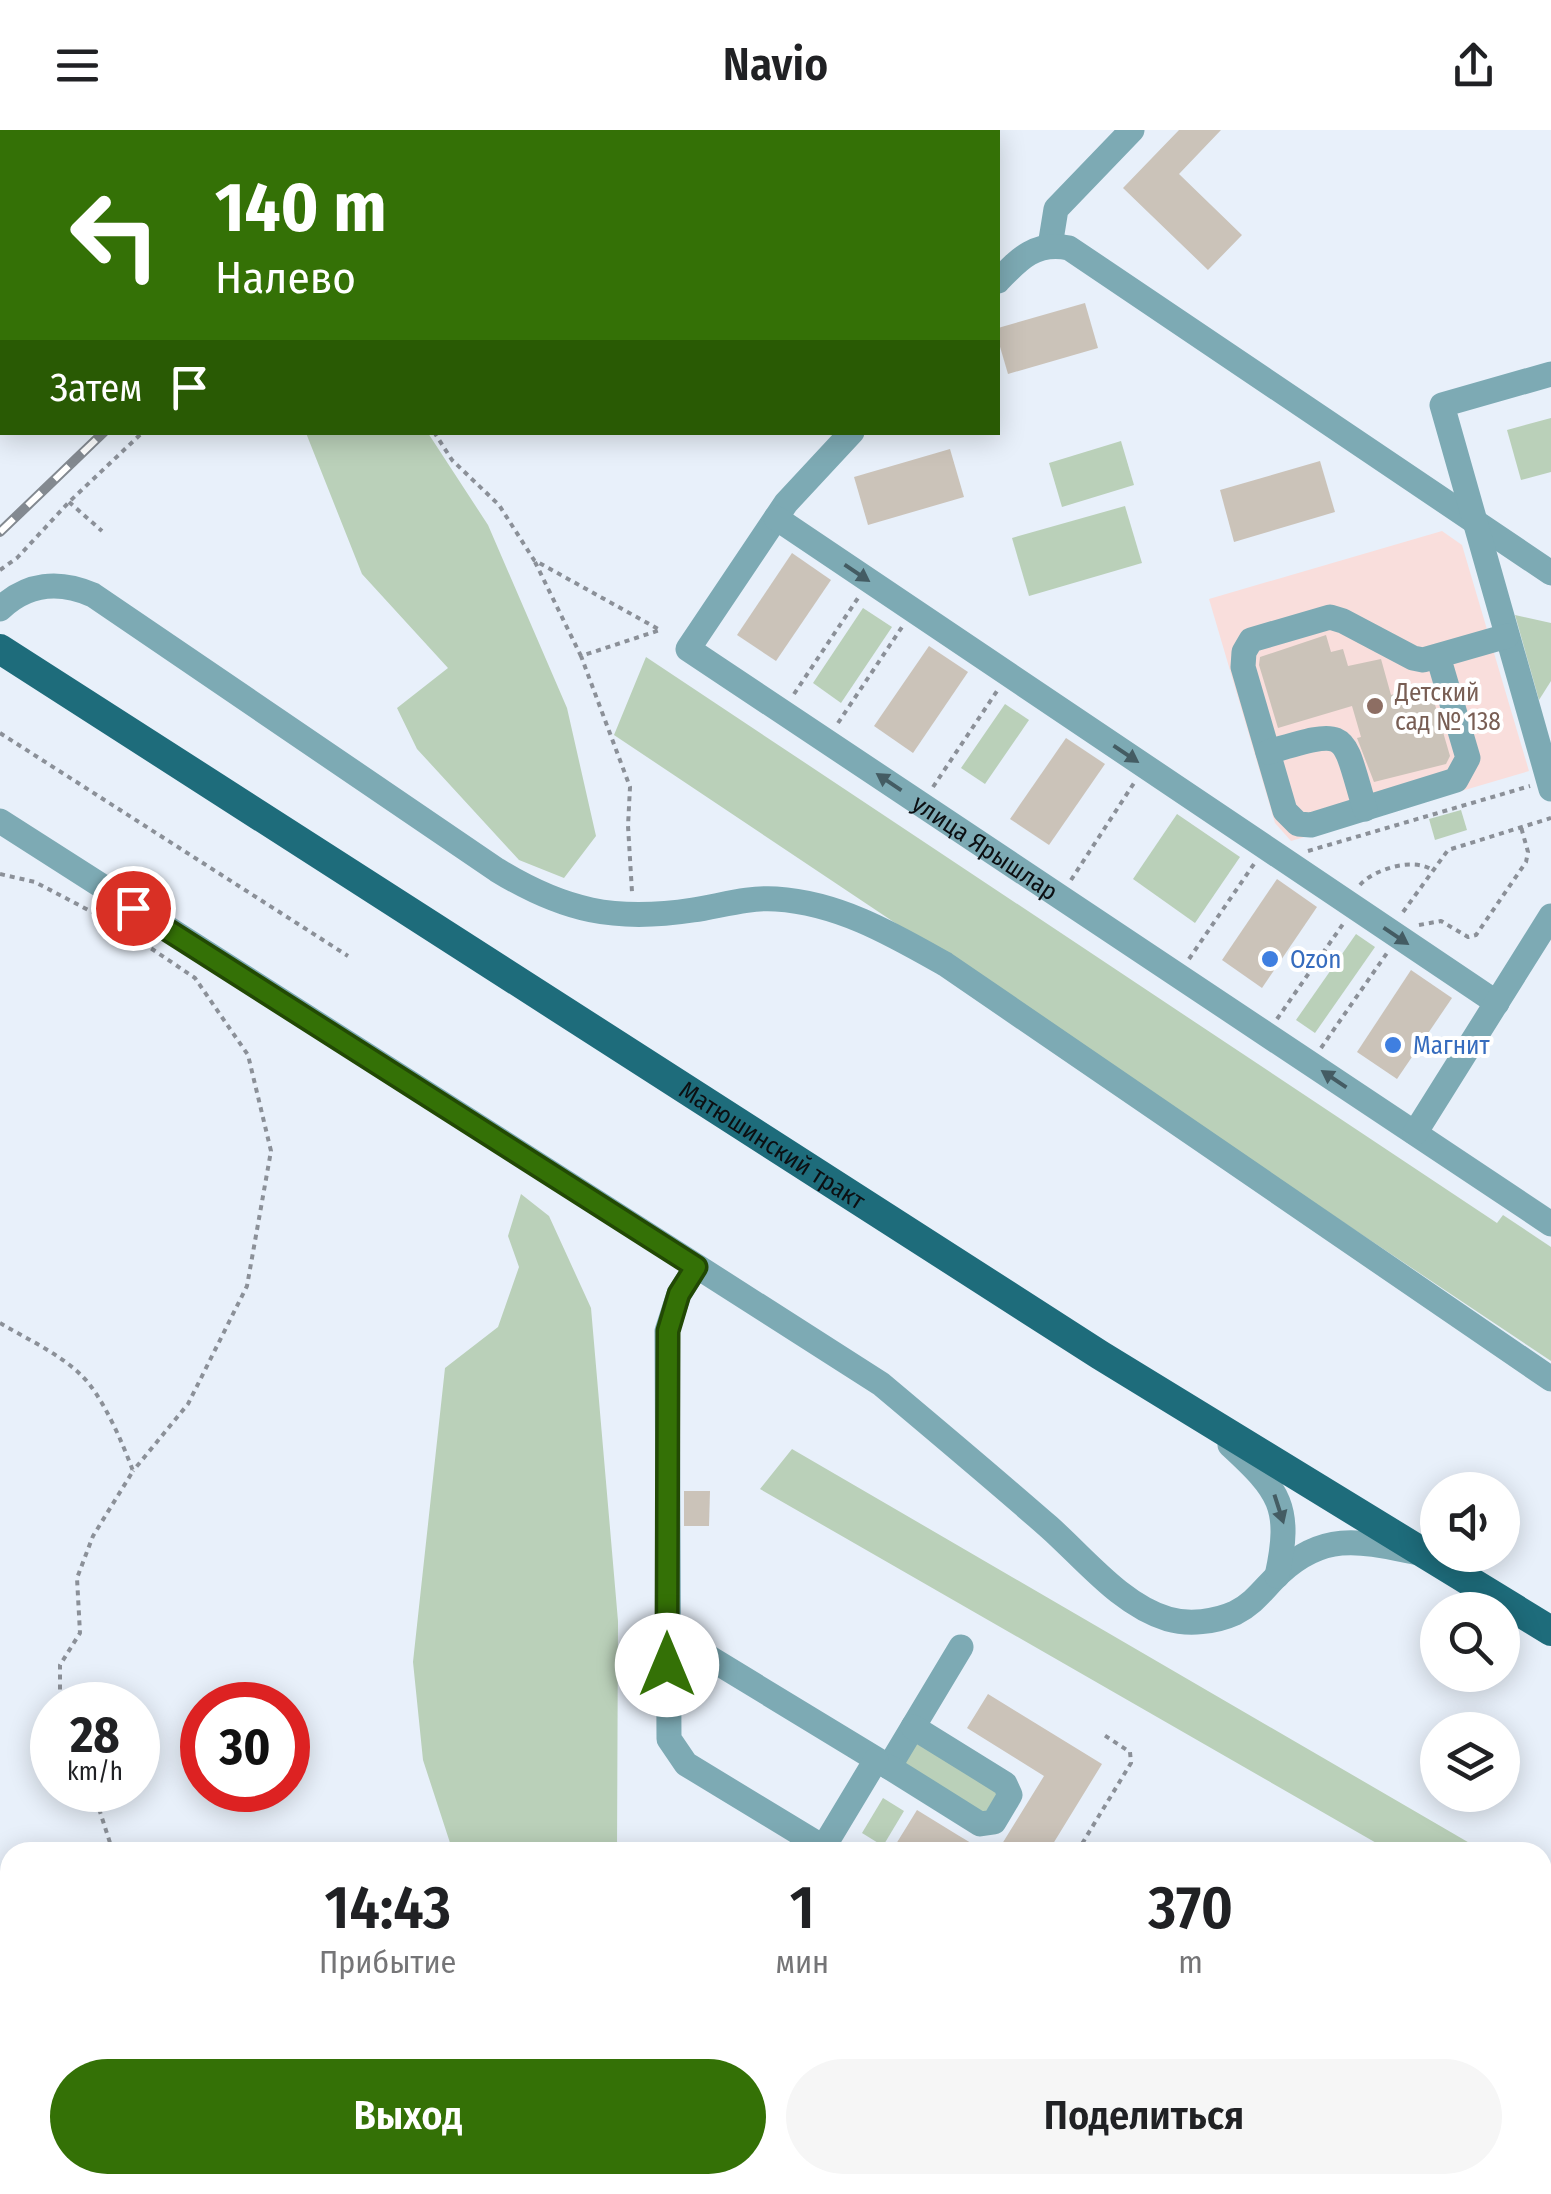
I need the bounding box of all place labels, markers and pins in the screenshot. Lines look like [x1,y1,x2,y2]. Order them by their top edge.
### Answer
place label: Детский сад № 138 [1394,678,1501,737]
marker: Детский сад № 138 [1364,695,1386,717]
pin [91,866,176,951]
place label: Ozon [1290,945,1341,975]
marker: Ozon [1259,948,1281,970]
place label: Магнит [1413,1031,1490,1061]
marker: Магнит [1382,1034,1404,1056]

